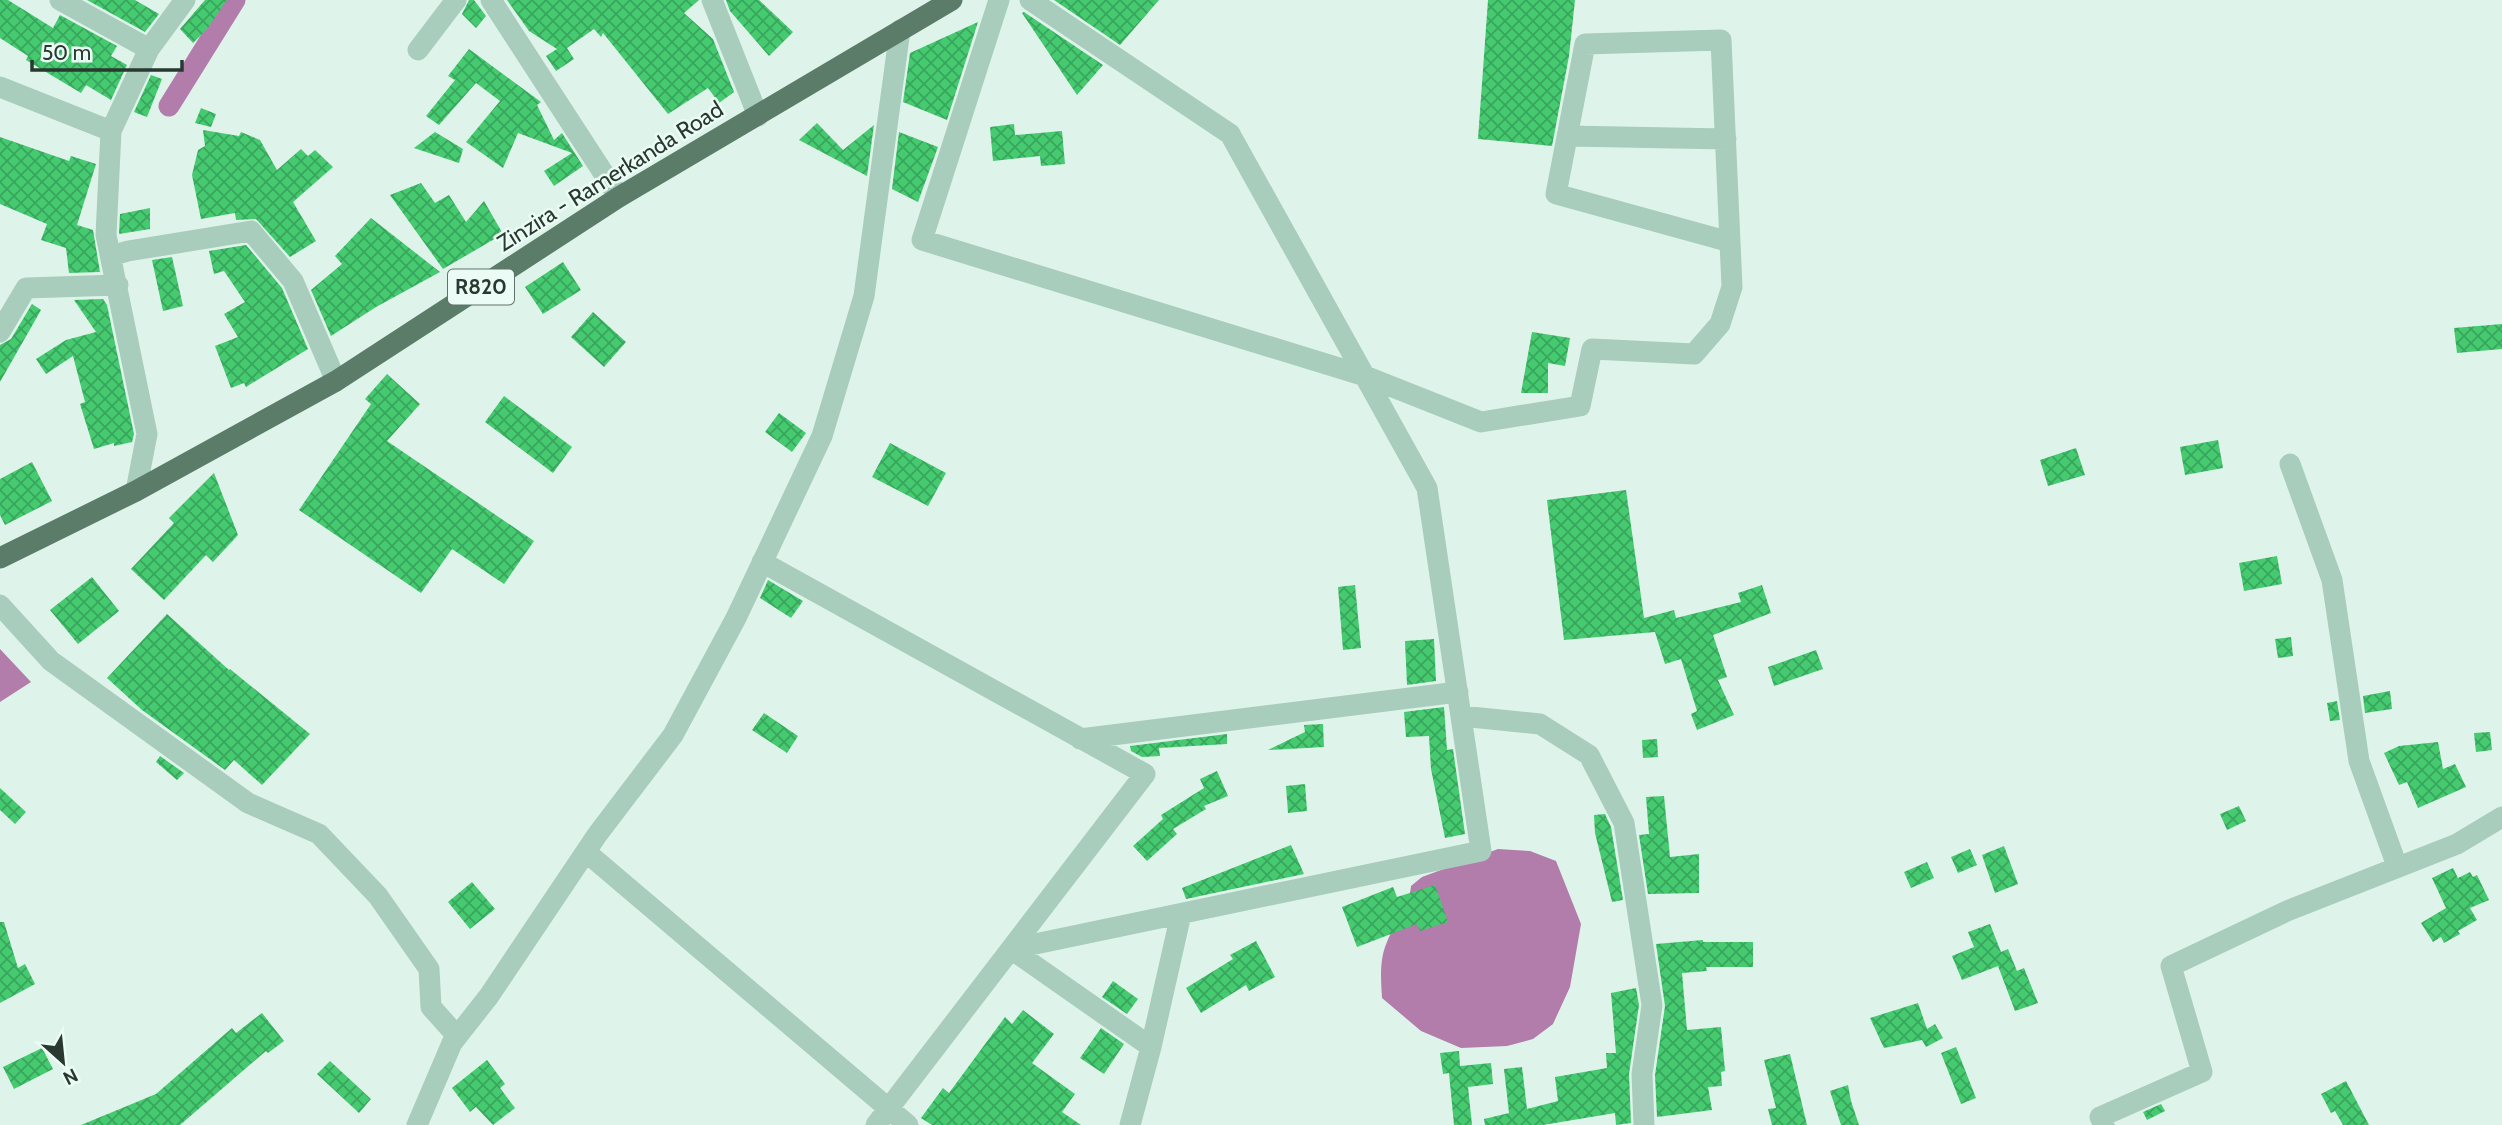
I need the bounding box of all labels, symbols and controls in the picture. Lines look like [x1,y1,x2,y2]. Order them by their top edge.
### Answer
scale bar [32,28,182,72]
text: 50 m [42,40,91,65]
street label: Zinzira - Ramerkanda Road [492,95,728,257]
road number: R820 [448,270,514,304]
north arrow [28,1027,98,1097]
text: N [59,1063,82,1090]

